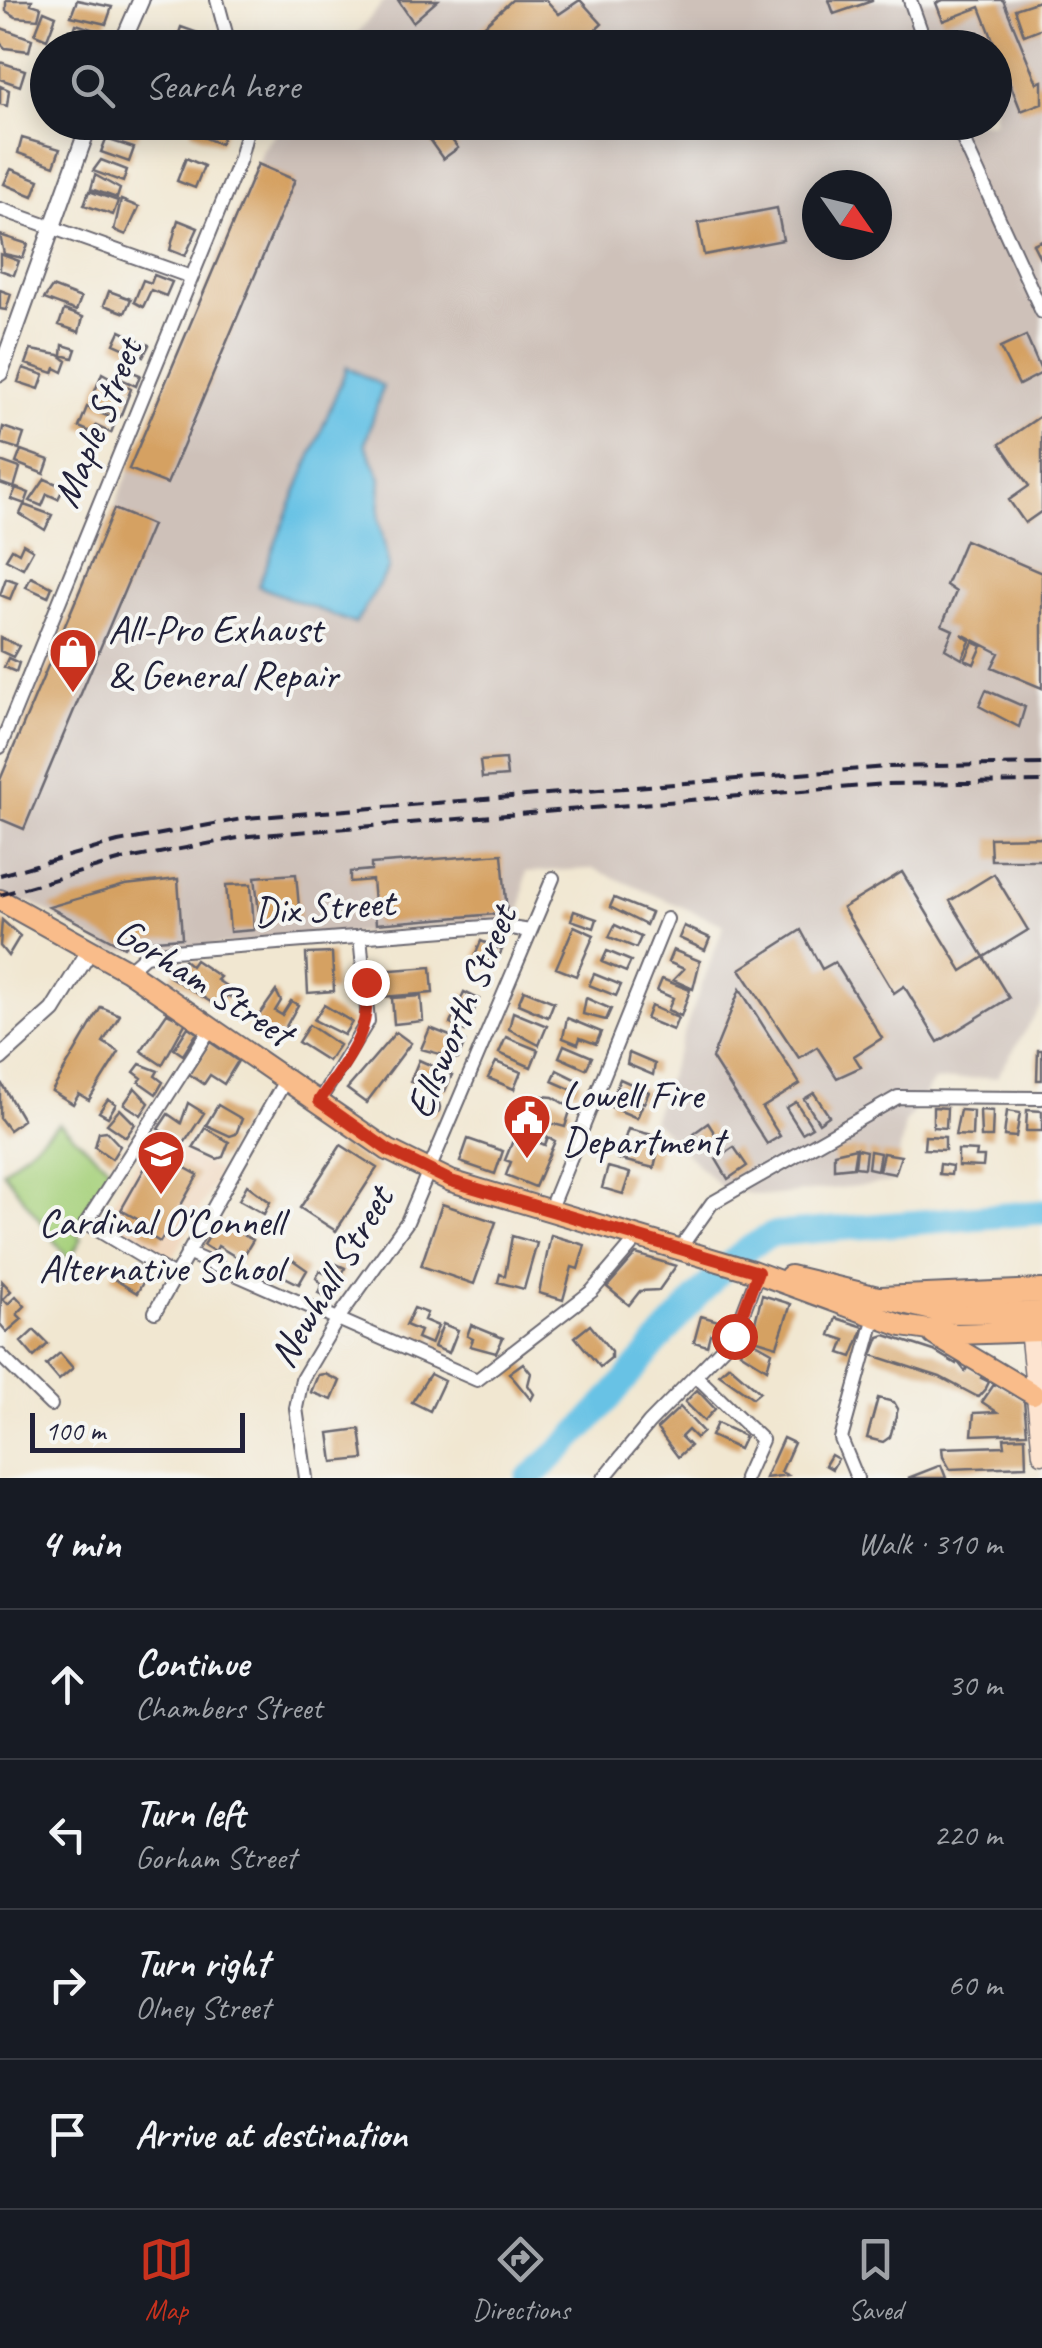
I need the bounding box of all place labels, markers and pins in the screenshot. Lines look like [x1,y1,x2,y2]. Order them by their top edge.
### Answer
place label: All-Pro Exhaust & General Repair [108,604,341,700]
shop icon: All-Pro Exhaust & General Repair [47,626,99,694]
place label: Lowell Fire Department [562,1070,730,1166]
public building icon: Lowell Fire Department [501,1092,553,1160]
school or university icon: Cardinal O'Connell Alternative School [135,1128,187,1196]
place label: Cardinal O'Connell Alternative School [39,1197,291,1293]

